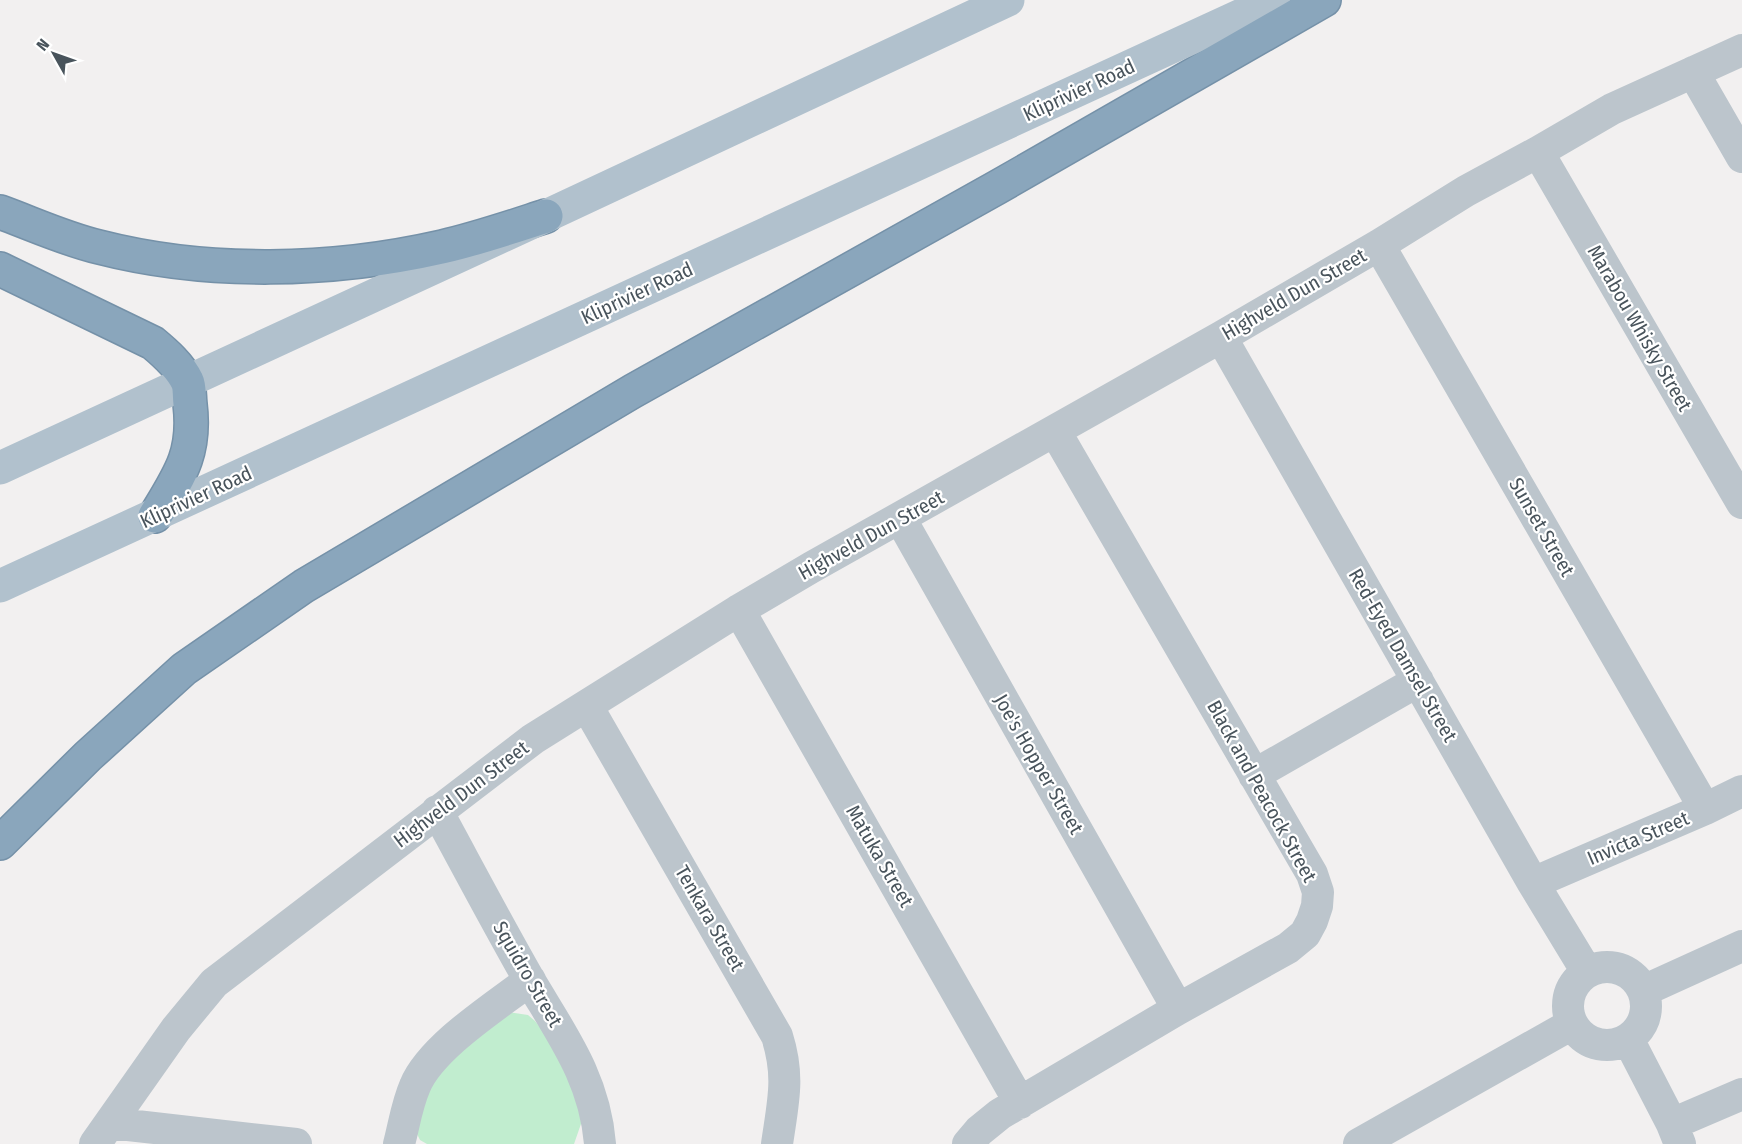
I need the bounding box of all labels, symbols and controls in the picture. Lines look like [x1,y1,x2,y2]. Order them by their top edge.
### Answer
north arrow [24,24,84,84]
text: N [33,35,53,54]
street label: Kliprivier Road [1019,54,1139,126]
street label: Marabou Whisky Street [1583,241,1698,416]
street label: Highveld Dun Street [1218,243,1371,345]
street label: Kliprivier Road [577,257,697,329]
street label: Kliprivier Road [136,461,256,533]
street label: Sunset Street [1504,473,1580,581]
street label: Highveld Dun Street [794,485,948,585]
street label: Red-Eyed Damsel Street [1344,564,1463,746]
street label: Joe's Hopper Street [989,690,1089,839]
street label: Black and Peacock Street [1202,696,1322,886]
street label: Highveld Dun Street [389,735,534,853]
street label: Matuka Street [841,801,919,912]
street label: Invicta Street [1583,806,1693,870]
street label: Tenkara Street [670,861,750,975]
street label: Squidro Street [488,917,568,1031]

